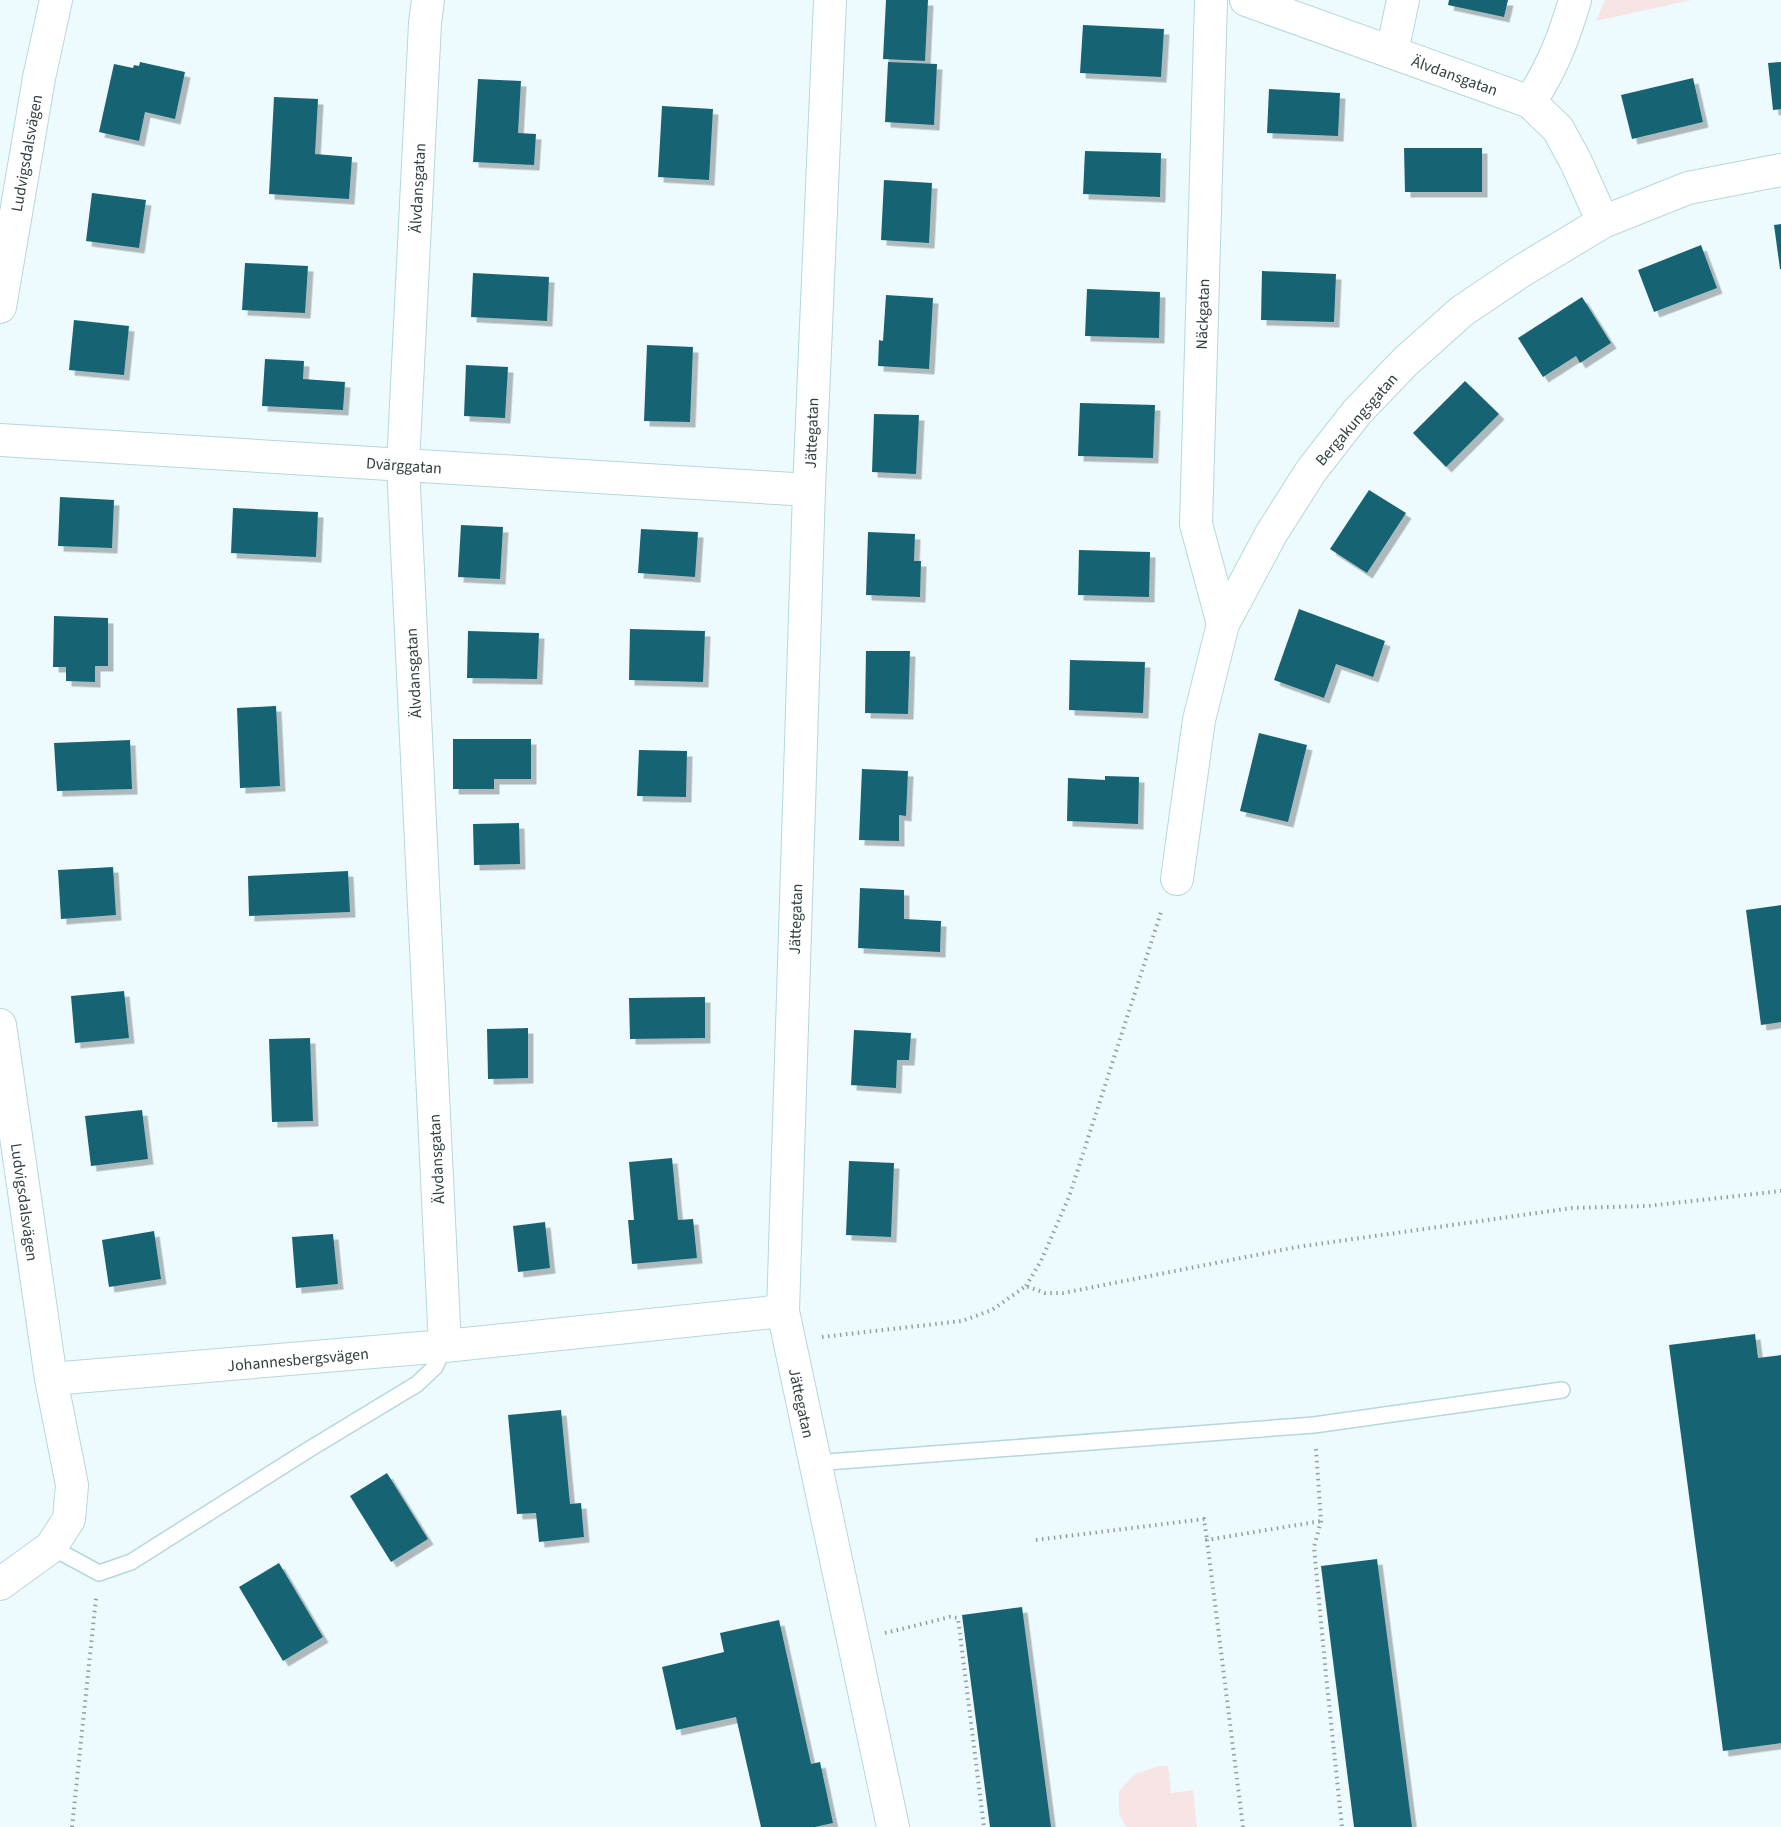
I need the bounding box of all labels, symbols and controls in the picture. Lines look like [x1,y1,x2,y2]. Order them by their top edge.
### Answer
street label: Älvdansgatan [1409,50,1501,102]
street label: Ludvigsdalsvägen [6,93,48,214]
street label: Älvdansgatan [405,142,431,234]
street label: Näckgatan [1191,278,1215,350]
street label: Bergakungsgatan [1310,369,1403,471]
street label: Jättegatan [800,397,824,469]
street label: Dvärggatan [365,452,443,480]
street label: Älvdansgatan [401,627,427,719]
street label: Jättegatan [784,883,808,955]
street label: Älvdansgatan [424,1113,450,1205]
street label: Ludvigsdalsvägen [5,1142,43,1263]
street label: Johannesbergsvägen [226,1343,370,1377]
street label: Jättegatan [783,1366,819,1440]

